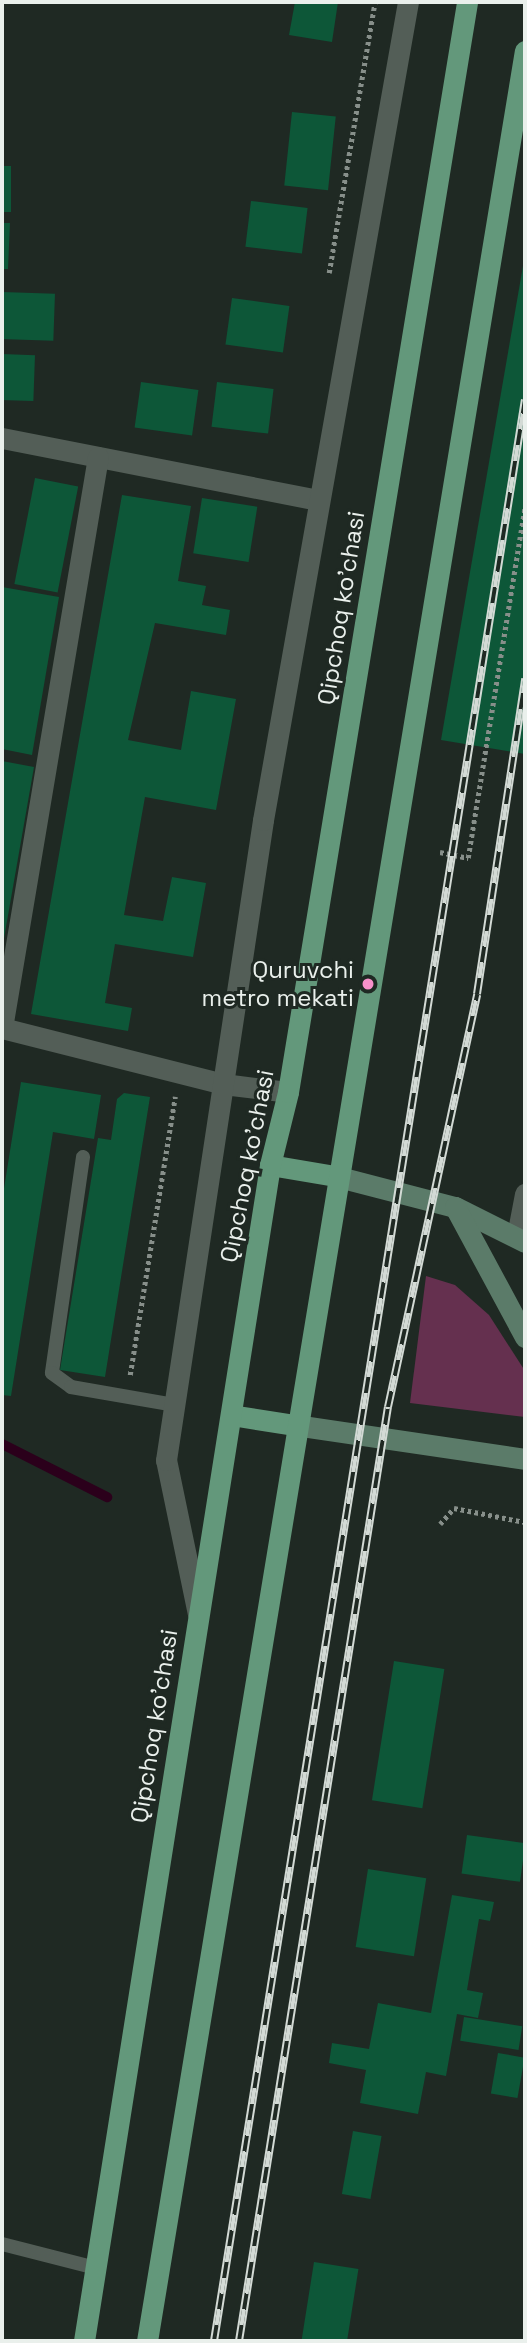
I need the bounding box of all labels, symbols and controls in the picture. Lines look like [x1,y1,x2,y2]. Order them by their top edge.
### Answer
street label: Qipchoq ko'chasi [311,509,371,707]
place label: Quruvchi metro mekati [202,956,354,1012]
marker: Quruvchi metro mekati [360,976,376,992]
street label: Qipchoq ko'chasi [214,1067,280,1265]
street label: Qipchoq ko'chasi [124,1627,184,1825]

